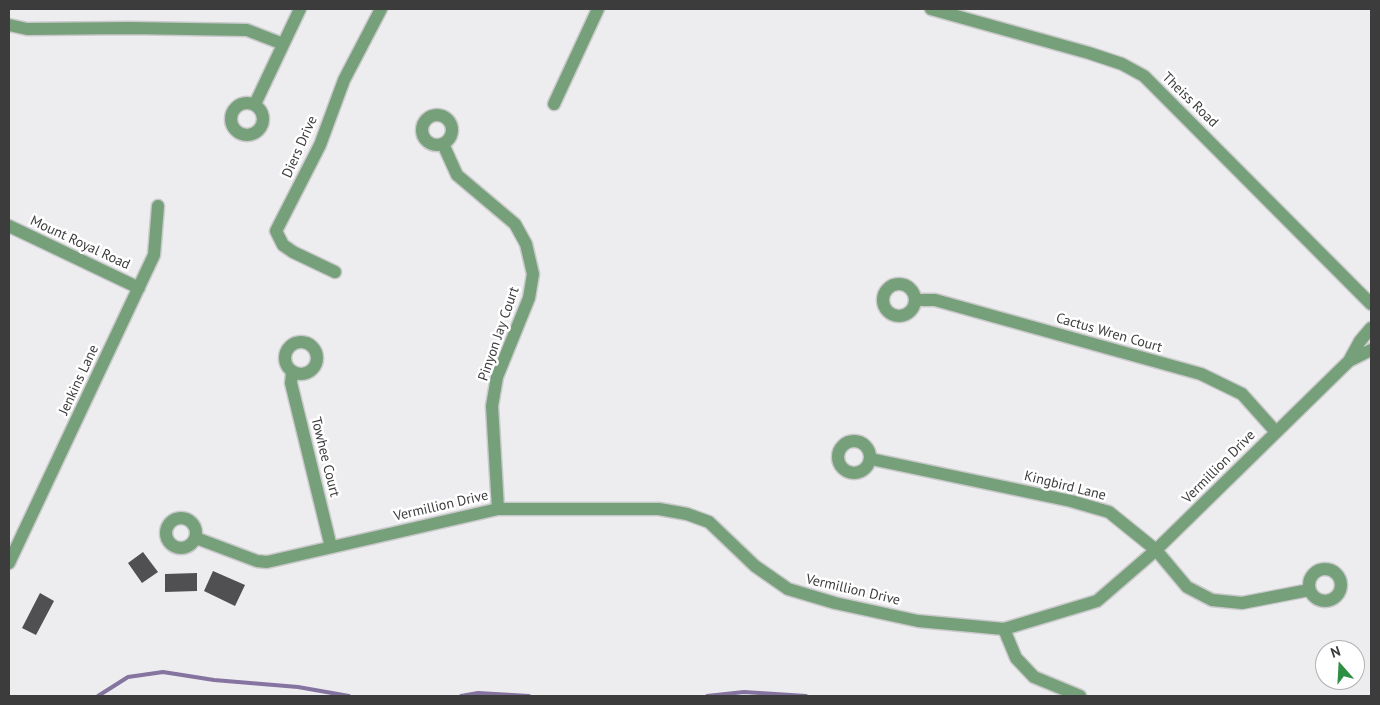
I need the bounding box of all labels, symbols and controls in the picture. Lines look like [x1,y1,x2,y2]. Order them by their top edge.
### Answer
street label: Theiss Road [1158,69,1222,131]
street label: Diers Drive [279,114,321,180]
street label: Mount Royal Road [27,213,133,273]
street label: Pinyon Jay Court [475,285,523,383]
street label: Cactus Wren Court [1054,310,1164,356]
street label: Jenkins Lane [55,342,103,418]
street label: Towhee Court [307,415,343,499]
street label: Vermillion Drive [1179,427,1259,507]
street label: Kingbird Lane [1022,468,1108,504]
street label: Vermillion Drive [392,487,490,525]
street label: Vermillion Drive [804,571,902,609]
north arrow [1315,640,1365,690]
text: N [1328,642,1343,662]

